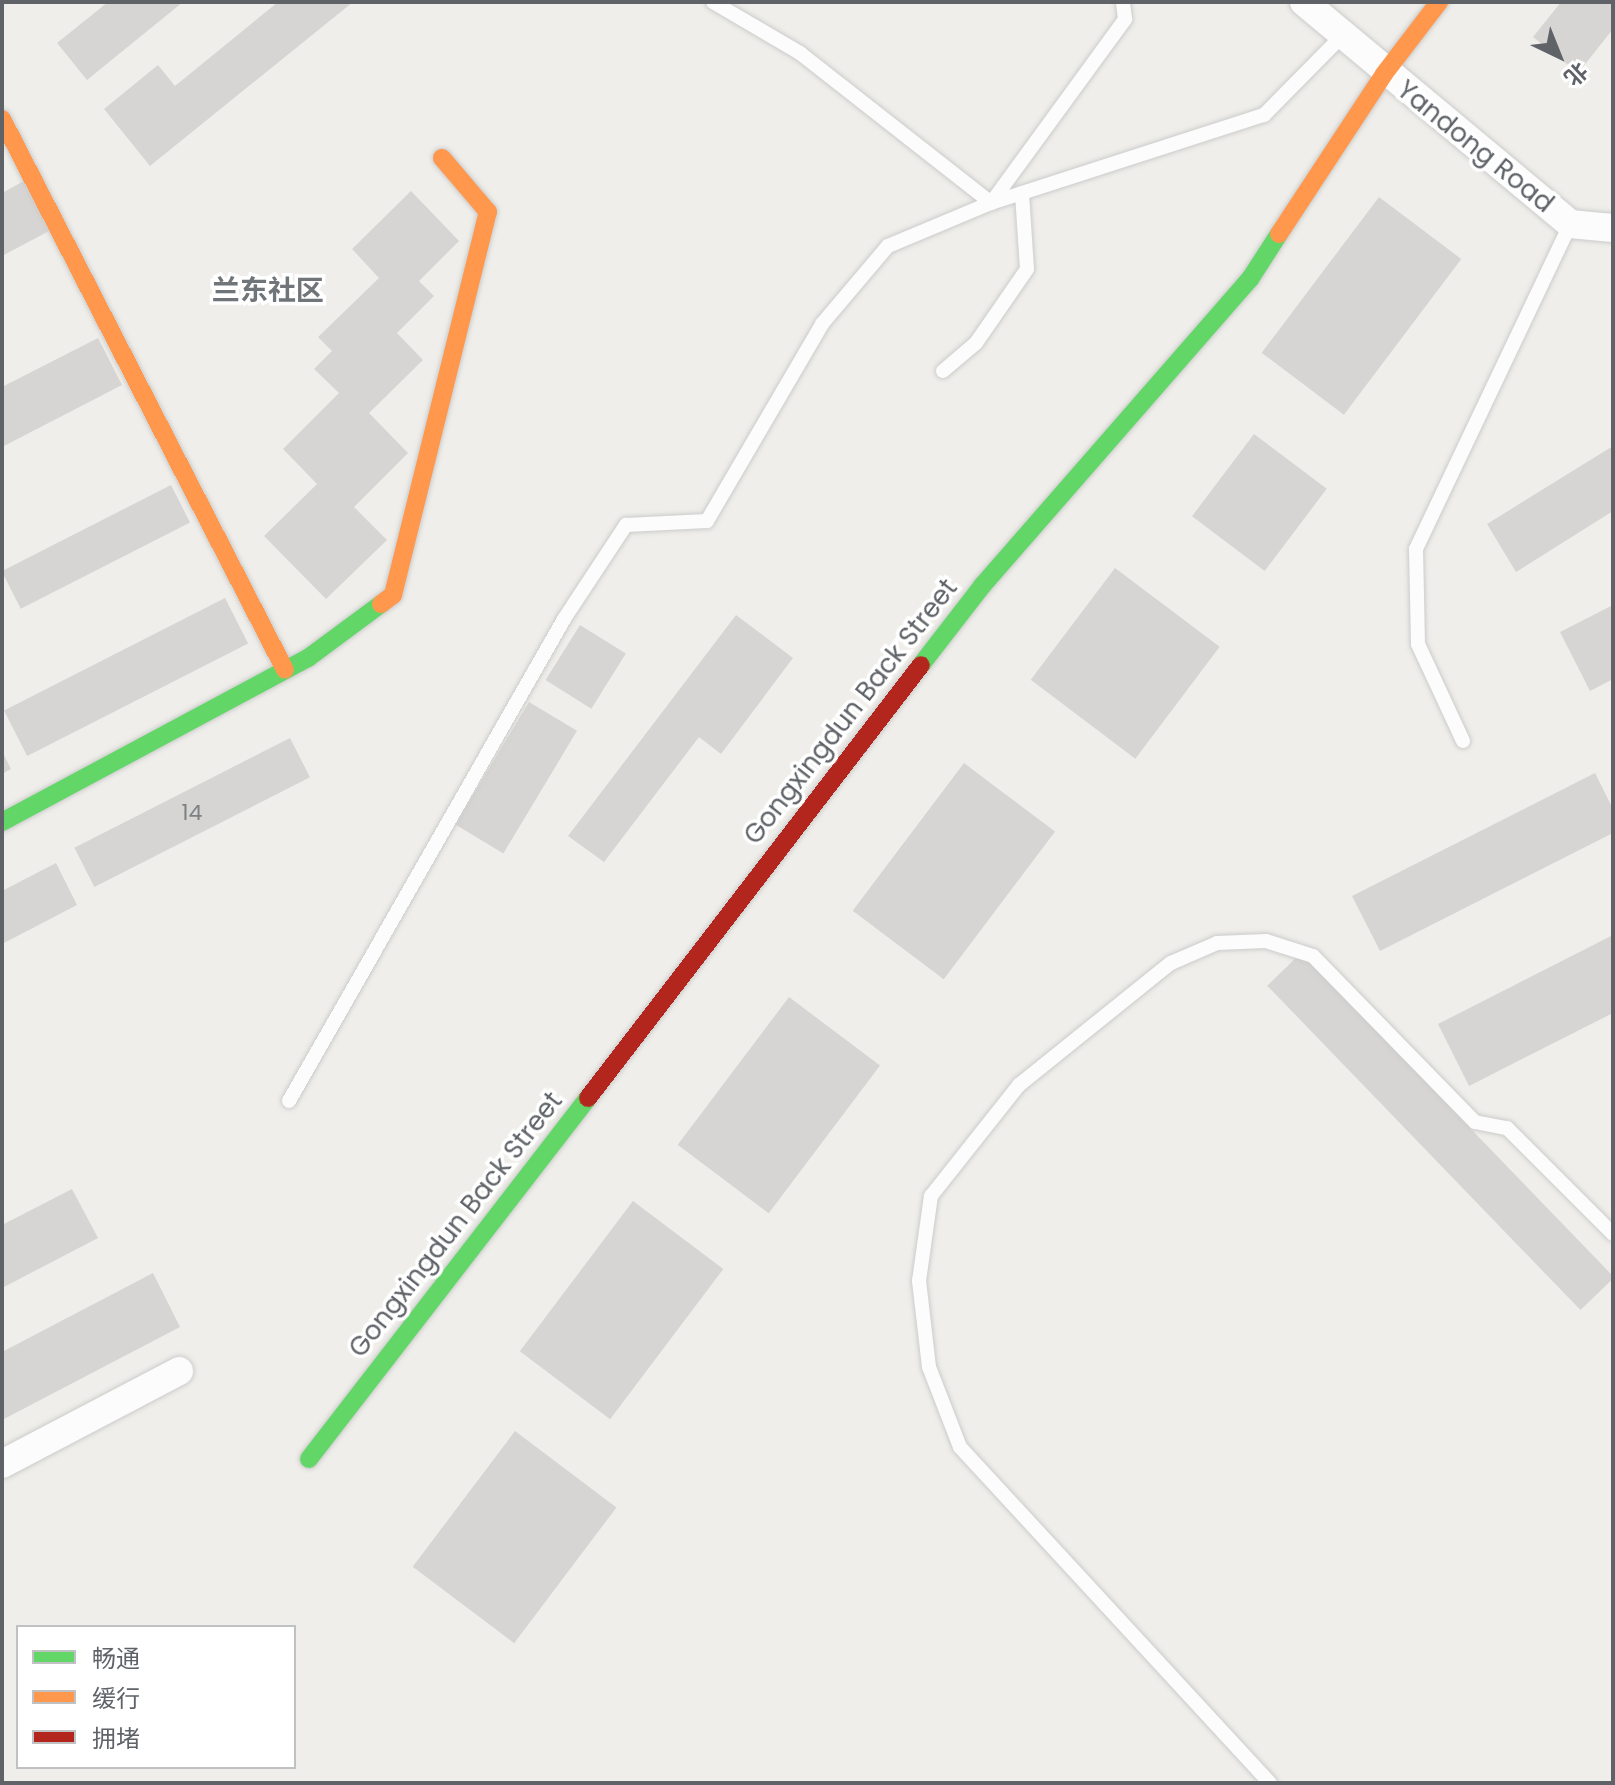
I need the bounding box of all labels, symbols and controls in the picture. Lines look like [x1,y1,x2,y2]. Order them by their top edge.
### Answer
north arrow [1519,16,1599,96]
text: 北 [1557,55,1594,93]
street label: Yandong Road [1390,74,1560,220]
district label: 兰东社区 [212,274,324,308]
street label: Gongxingdun Back Street [738,573,964,851]
house number: 14 [182,800,202,826]
street label: Gongxingdun Back Street [343,1086,569,1364]
legend [16,1625,296,1769]
text: 畅通 [92,1642,140,1675]
text: 缓行 [92,1682,140,1715]
text: 拥堵 [92,1722,140,1755]

